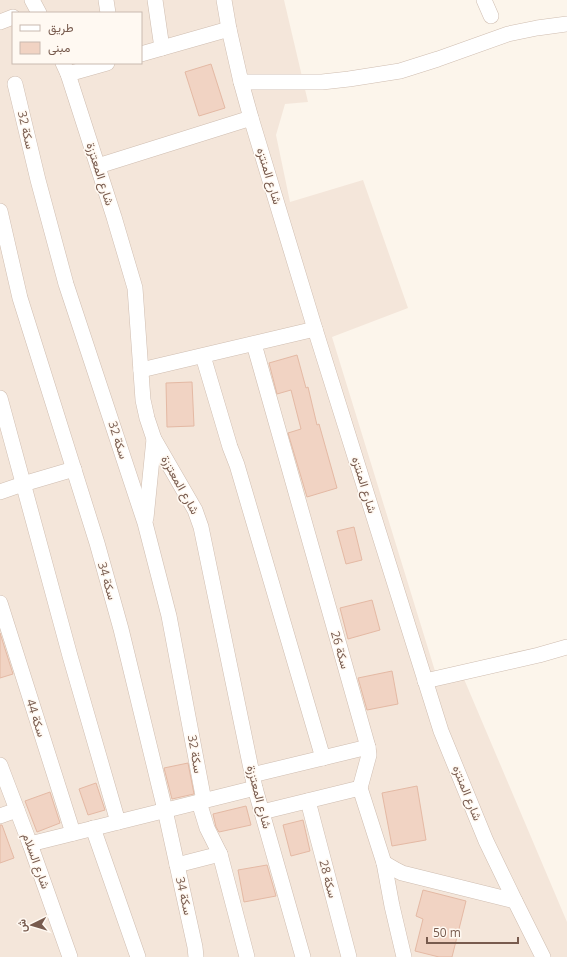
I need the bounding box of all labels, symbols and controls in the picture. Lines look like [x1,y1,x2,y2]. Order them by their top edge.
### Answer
legend [12,12,142,64]
text: طريق [48,19,74,36]
text: مبنى [48,39,70,56]
street label: سكة 32 [14,109,39,151]
street label: شارع المعتززة [81,140,119,208]
street label: شارع المنتزه [252,145,286,207]
street label: سكة 32 [104,419,133,461]
street label: شارع المعتززة [156,452,204,518]
street label: شارع المنتزه [347,454,381,516]
street label: سكة 34 [94,560,121,602]
street label: سكة 26 [327,629,354,671]
street label: سكة 44 [22,697,51,739]
street label: سكة 32 [184,733,207,774]
street label: شارع المعتززة [242,763,276,831]
street label: شارع المنتزه [448,763,486,823]
street label: شارع السلام [18,831,54,891]
street label: سكة 28 [315,858,342,900]
street label: سكة 34 [172,875,197,917]
north arrow [12,905,52,945]
text: ش [13,919,30,933]
scale bar [427,919,518,945]
text: 50 m [433,924,461,941]

